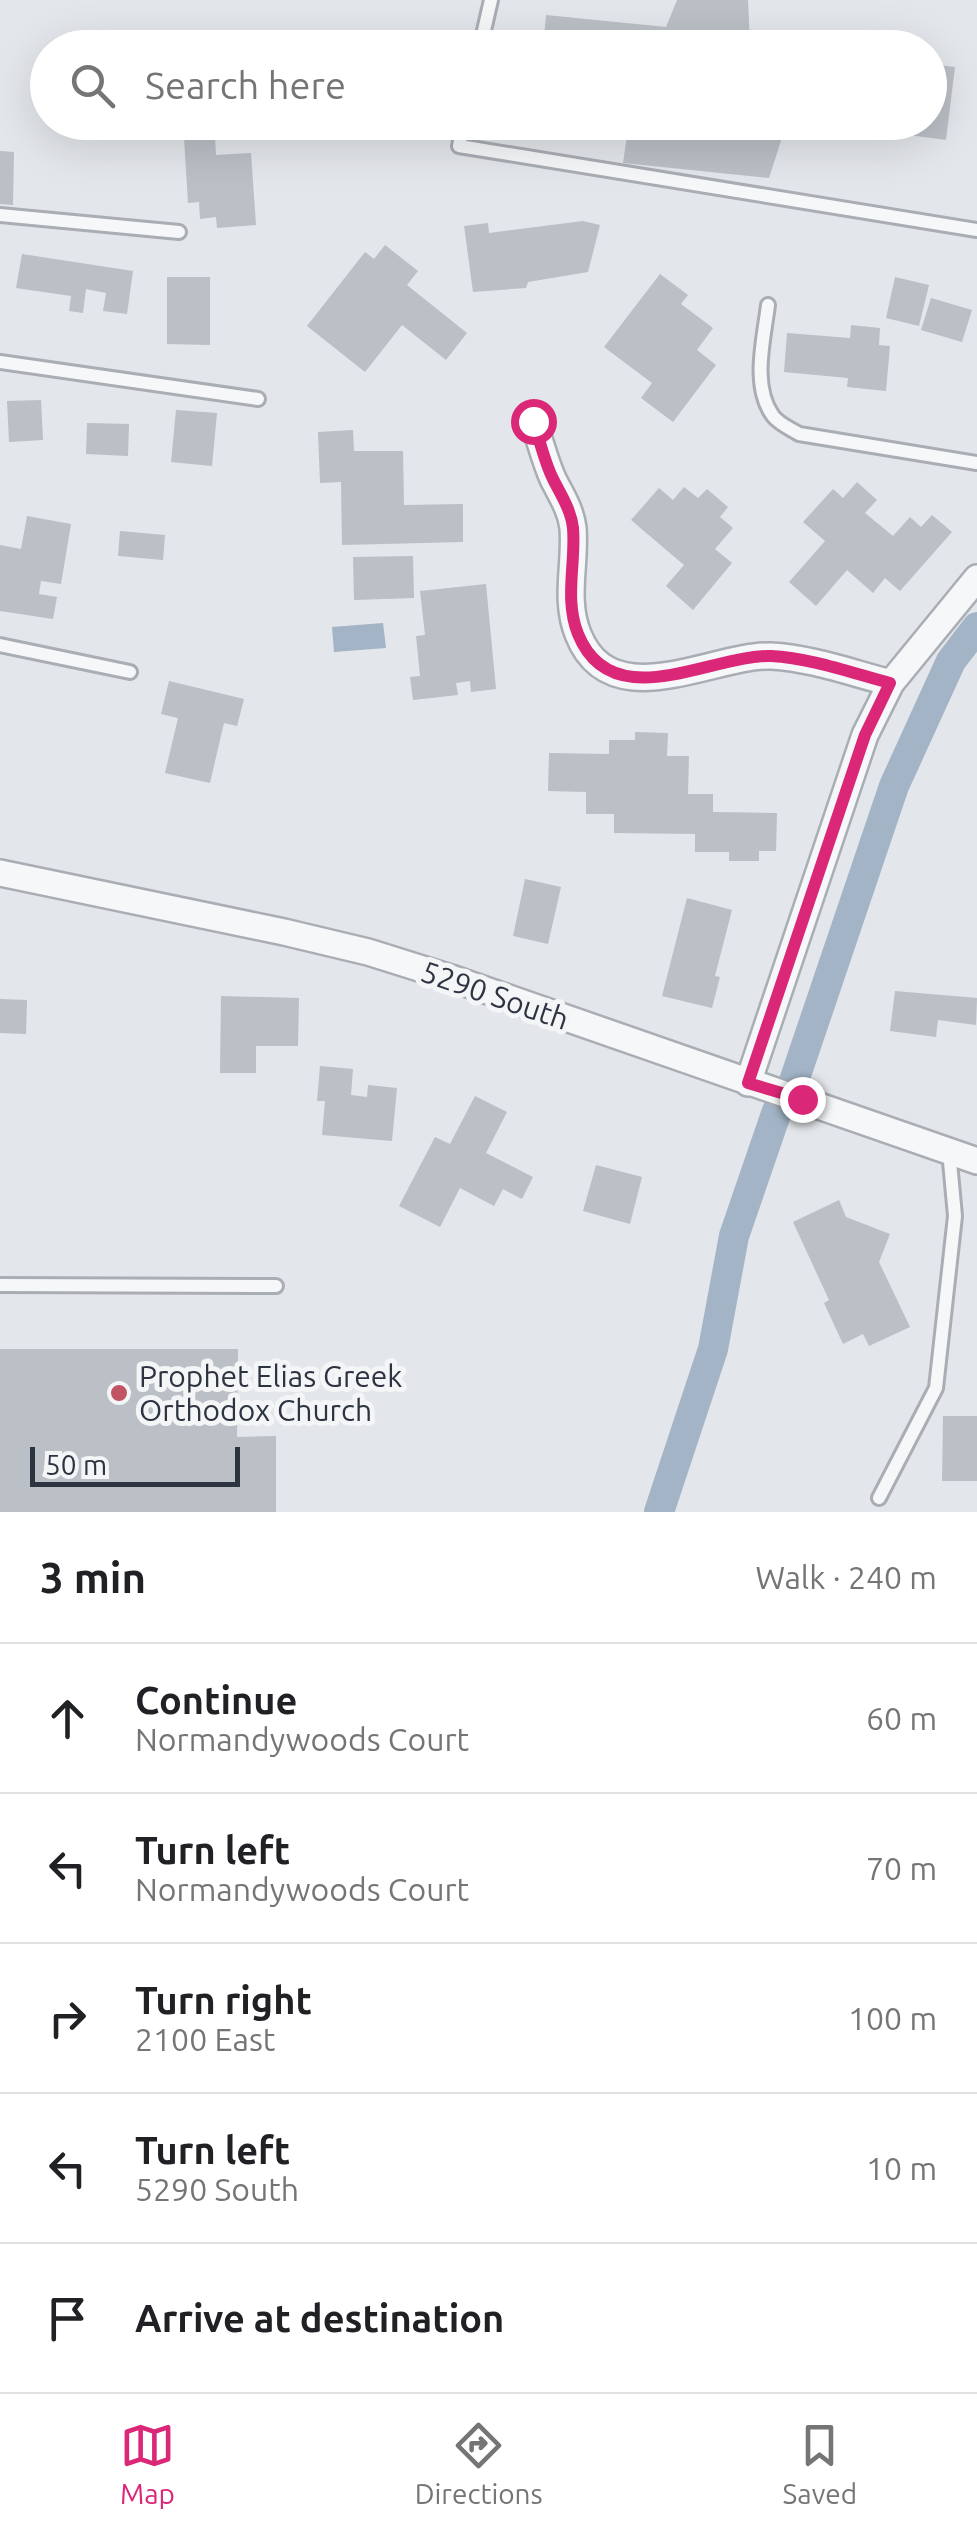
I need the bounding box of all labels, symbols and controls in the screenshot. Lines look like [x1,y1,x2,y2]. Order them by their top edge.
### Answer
search box [30,30,947,140]
icon: search [65,58,120,113]
text: Search here [145,64,346,106]
route start [511,399,557,445]
street label: 5290 South [417,954,573,1036]
route end [780,1077,826,1123]
place label: Prophet Elias Greek Orthodox Church [139,1359,403,1427]
marker: Prophet Elias Greek Orthodox Church [108,1382,130,1404]
scale bar [30,1442,240,1486]
text: 50 m [45,1449,107,1480]
text: 3 min [40,1554,146,1601]
text: Walk · 240 m [755,1559,937,1595]
text: Continue [135,1679,297,1721]
icon: ahead [40,1691,95,1746]
text: 60 m [866,1700,937,1736]
text: Normandywoods Court [135,1721,469,1757]
text: Turn left [135,1829,290,1871]
icon: left [40,1841,95,1896]
text: 70 m [866,1850,937,1886]
text: Normandywoods Court [135,1871,469,1907]
text: Turn right [135,1979,312,2021]
icon: right [40,1991,95,2046]
text: 100 m [848,2000,937,2036]
text: 2100 East [135,2021,275,2057]
text: Turn left [135,2129,290,2171]
icon: left [40,2141,95,2196]
text: 10 m [866,2150,937,2186]
text: 5290 South [135,2171,299,2207]
icon: arrive [40,2291,95,2346]
text: Arrive at destination [135,2297,504,2339]
tab: Map [120,2418,175,2509]
tab: Directions [415,2418,543,2509]
tab: Saved [783,2418,857,2509]

